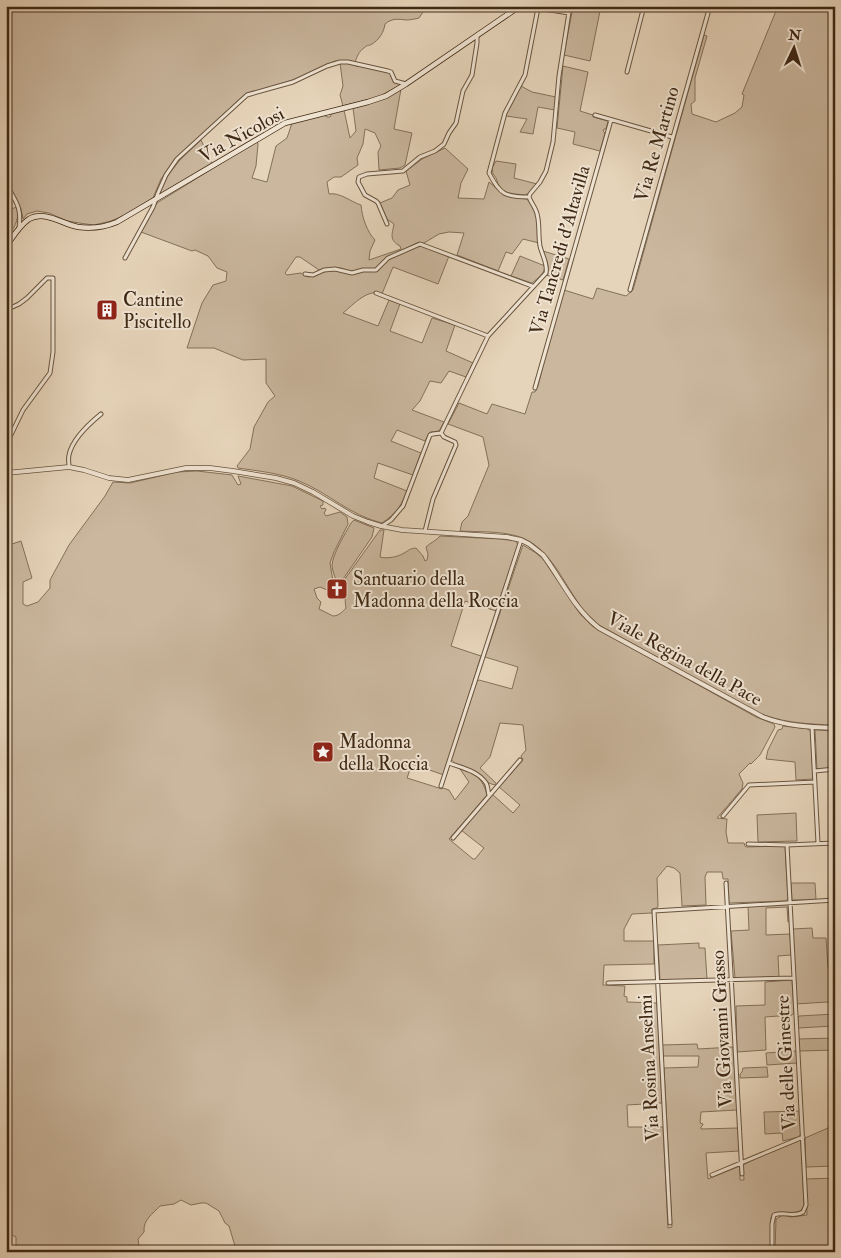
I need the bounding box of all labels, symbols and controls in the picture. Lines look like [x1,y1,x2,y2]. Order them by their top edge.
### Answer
north arrow [768,22,818,72]
text: N [787,27,802,44]
street label: Via Re Martino [629,84,685,205]
street label: Via Nicolosi [194,102,289,168]
street label: Via Tancredi d'Altavilla [524,162,596,338]
place label: Cantine Piscitello [123,288,191,334]
building icon: Cantine Piscitello [95,298,119,322]
place label: Santuario della Madonna della Roccia [353,567,519,613]
church icon: Santuario della Madonna della Roccia [325,577,349,601]
street label: Viale Regina della Pace [603,606,766,711]
place label: Madonna della Roccia [339,730,429,776]
place icon: Madonna della Roccia [311,740,335,764]
street label: Via Giovanni Grasso [706,950,738,1108]
street label: Via Rosina Anselmi [633,994,665,1142]
street label: Via delle Ginestre [770,995,802,1131]

